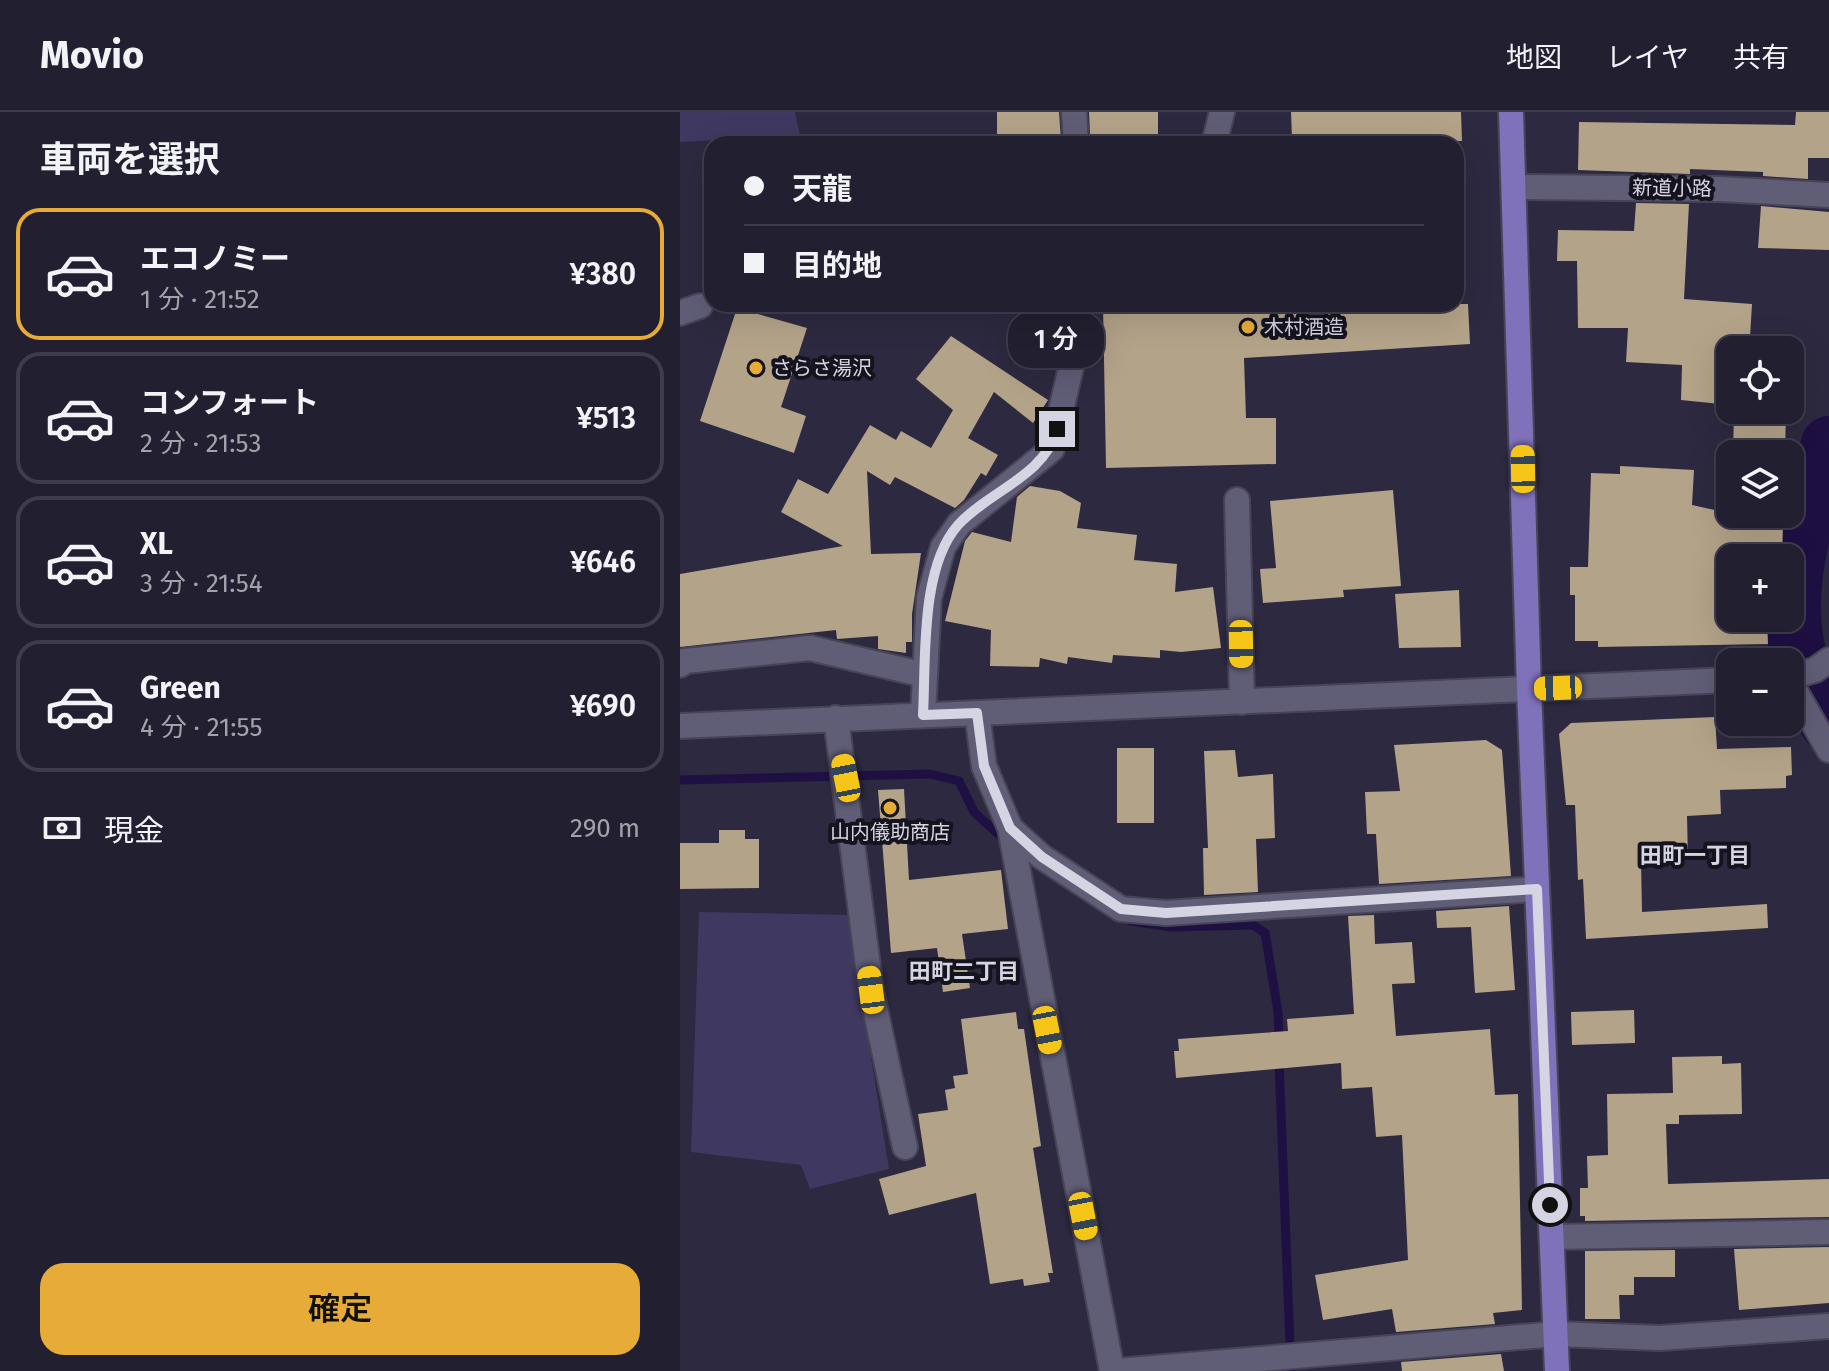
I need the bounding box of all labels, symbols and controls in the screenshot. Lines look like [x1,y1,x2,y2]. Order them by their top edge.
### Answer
text: Movio [40,32,144,78]
text: 地図 [1506,41,1562,74]
text: レイヤ [1606,41,1689,74]
text: 共有 [1733,41,1789,74]
text: 車両を選択 [40,138,220,182]
text: 天龍 [792,171,852,207]
street label: 新道小路 [1632,175,1712,201]
icon: car [44,238,116,310]
text: エコノミー [140,241,290,277]
text: 目的地 [792,248,882,284]
text: ¥380 [570,256,636,292]
text: 1 分 · 21:52 [140,284,260,315]
callout: 1 分 [1009,313,1105,369]
place label: 木村酒造 [1264,315,1344,339]
marker: 木村酒造 [1239,318,1257,336]
text: 1 分 [1034,324,1078,355]
map controls [1716,336,1804,736]
button: locate [1716,336,1804,424]
place label: さらさ湯沢 [772,356,872,380]
marker: さらさ湯沢 [747,359,765,377]
icon: car [44,382,116,454]
text: コンフォート [140,385,319,421]
text: ¥513 [576,400,636,436]
route end [1039,411,1075,447]
text: 2 分 · 21:53 [140,428,261,459]
button: layers [1716,440,1804,528]
car [1511,445,1535,493]
icon: car [44,526,116,598]
text: XL [140,526,173,562]
text: ¥646 [570,544,636,580]
button: + [1716,544,1804,632]
text: 3 分 · 21:54 [140,568,263,599]
car [1229,620,1253,668]
button: − [1716,648,1804,736]
icon: car [44,670,116,742]
text: Green [140,670,221,706]
car [1534,675,1582,701]
text: ¥690 [570,688,636,724]
text: 4 分 · 21:55 [140,712,263,743]
car [830,752,862,804]
marker: 山内儀助商店 [881,799,899,817]
icon: cash [40,806,84,850]
text: 現金 [104,813,164,849]
text: 290 m [570,813,640,844]
place label: 山内儀助商店 [830,820,950,844]
district label: 田町一丁目 [1640,842,1750,869]
district label: 田町二丁目 [909,958,1019,985]
car [856,965,886,1015]
car [1031,1004,1063,1056]
route start [1532,1187,1568,1223]
car [1067,1190,1099,1242]
button: 確定 [40,1263,640,1355]

